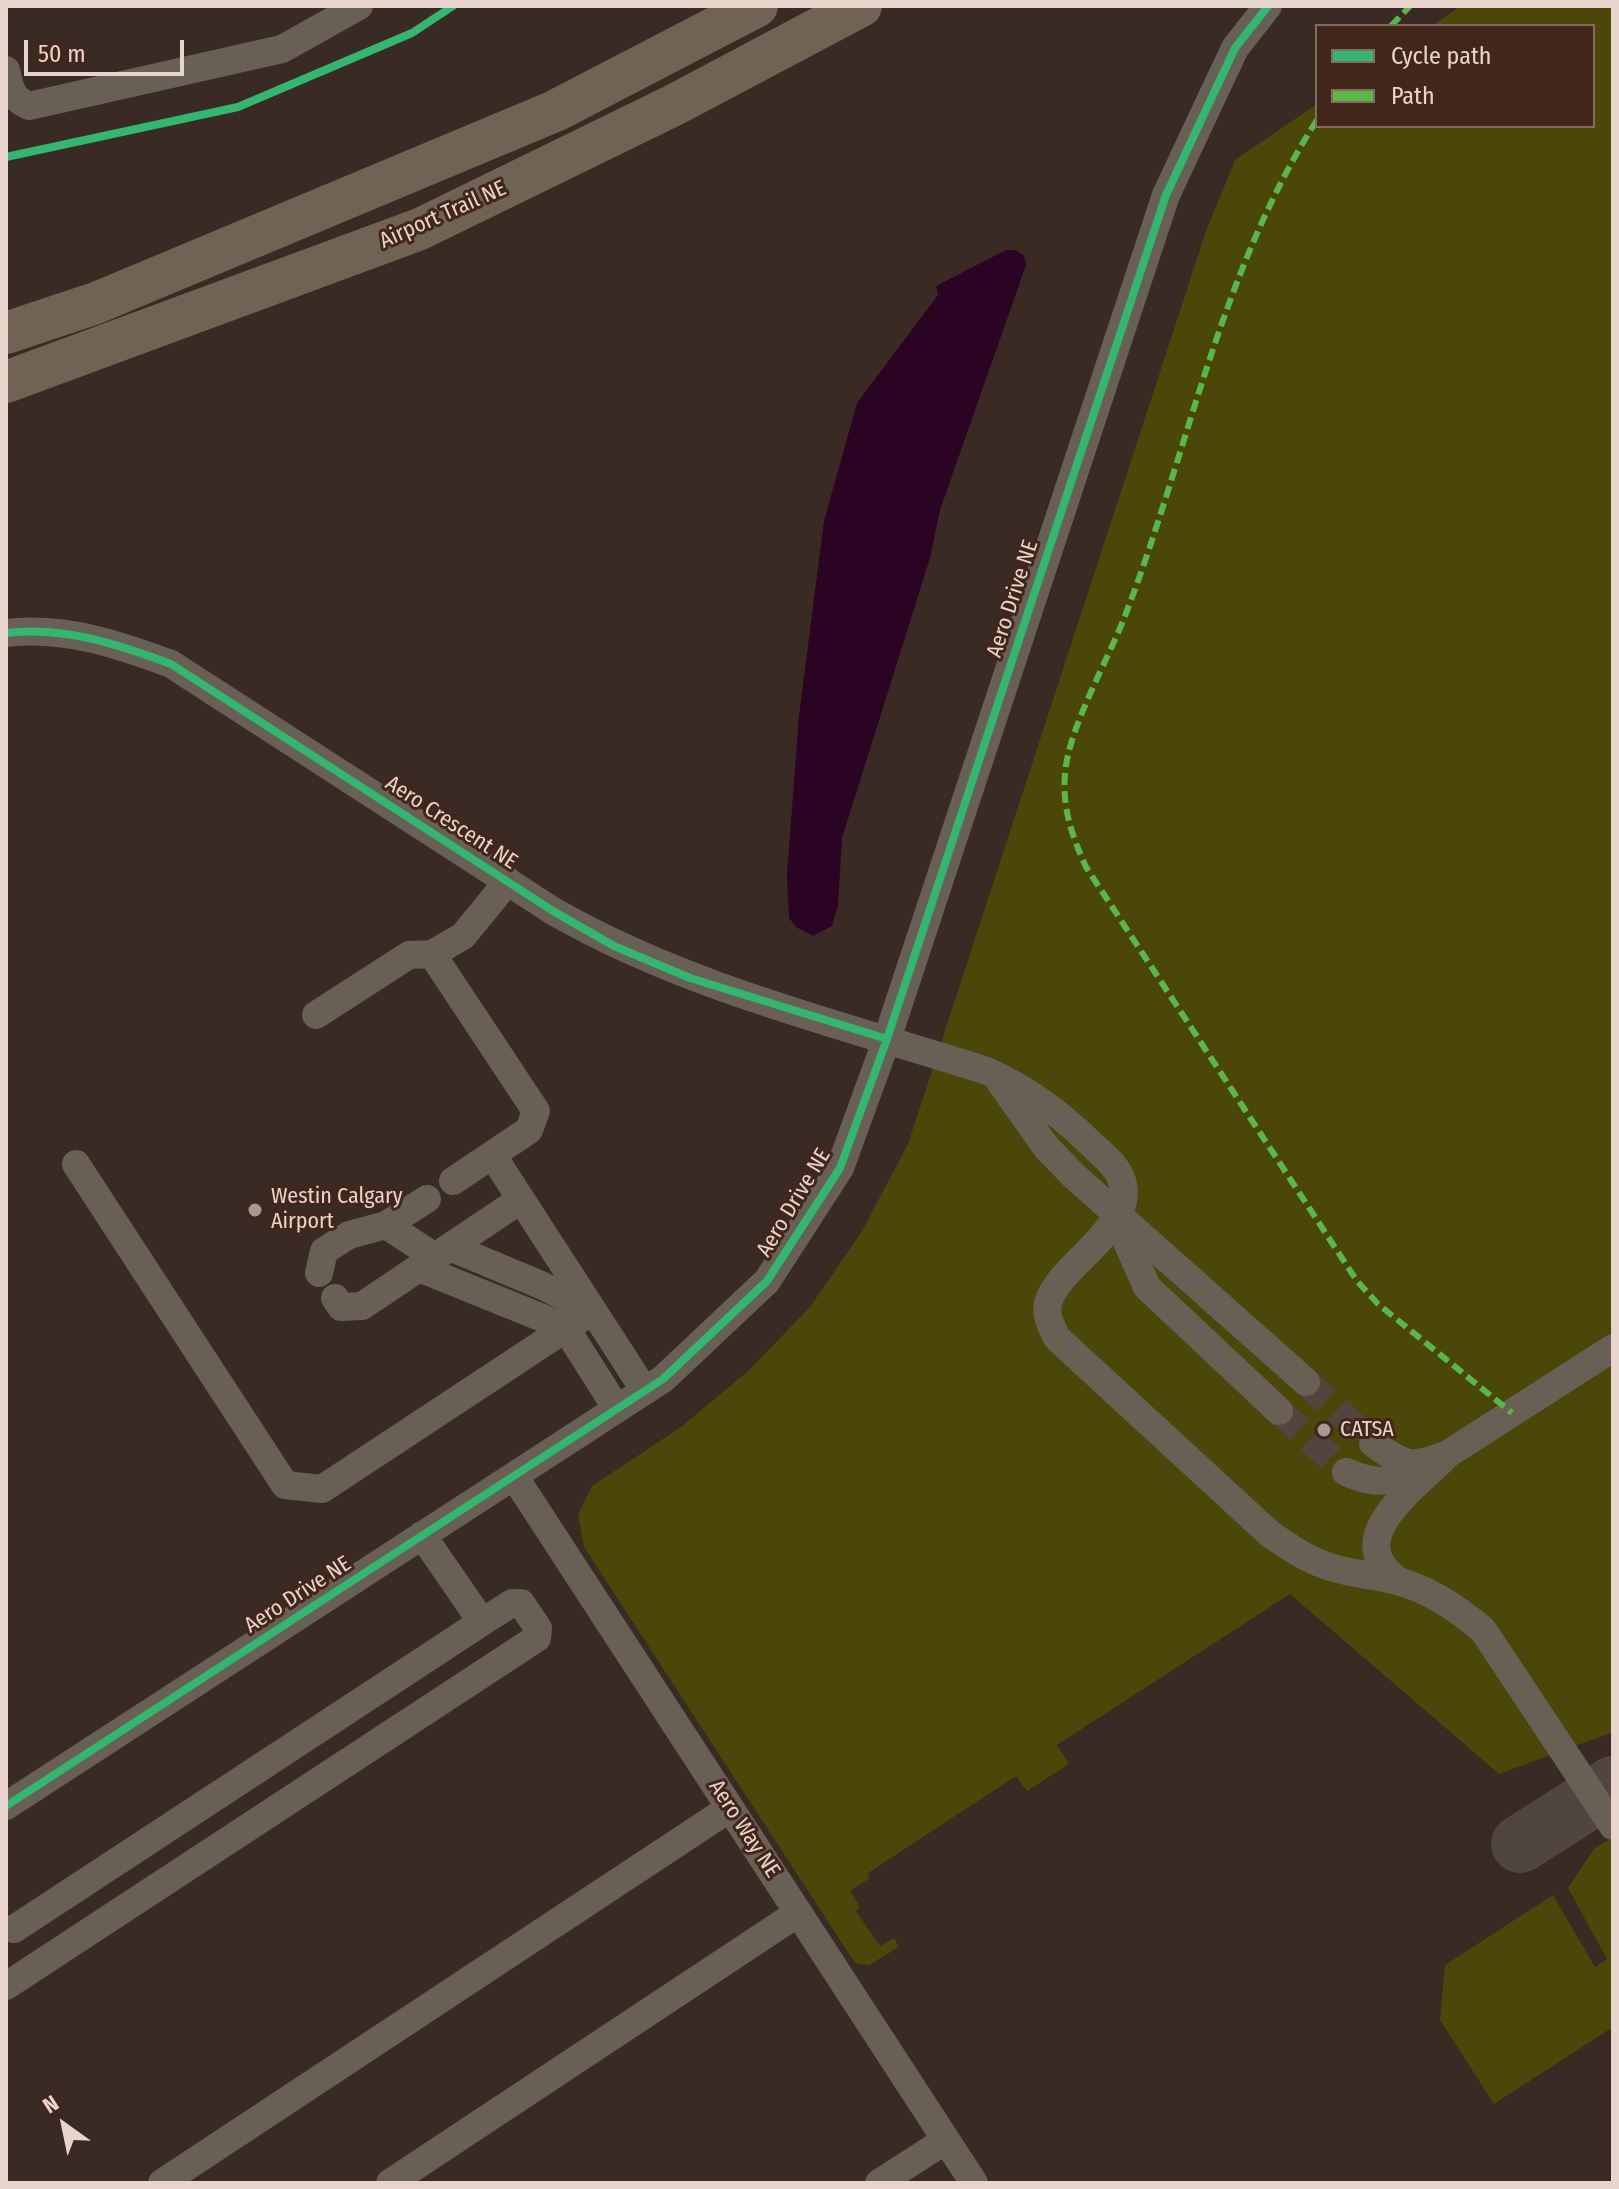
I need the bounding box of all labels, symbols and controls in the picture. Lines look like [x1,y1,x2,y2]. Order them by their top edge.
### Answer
scale bar [28,24,188,74]
legend [1315,24,1595,128]
text: 50 m [38,40,86,68]
text: Cycle path [1391,42,1491,70]
text: Path [1391,82,1435,110]
street label: Airport Trail NE [376,175,510,255]
street label: Aero Drive NE [982,537,1044,661]
street label: Aero Crescent NE [380,771,522,875]
street label: Aero Drive NE [751,1144,837,1262]
place label: Westin Calgary Airport [271,1184,403,1236]
marker: Westin Calgary Airport [246,1201,264,1219]
place label: CATSA [1340,1417,1394,1443]
marker: CATSA [1315,1421,1333,1439]
street label: Aero Drive NE [240,1551,356,1639]
street label: Aero Way NE [703,1775,785,1883]
north arrow [24,2085,104,2165]
text: N [38,2090,64,2119]

